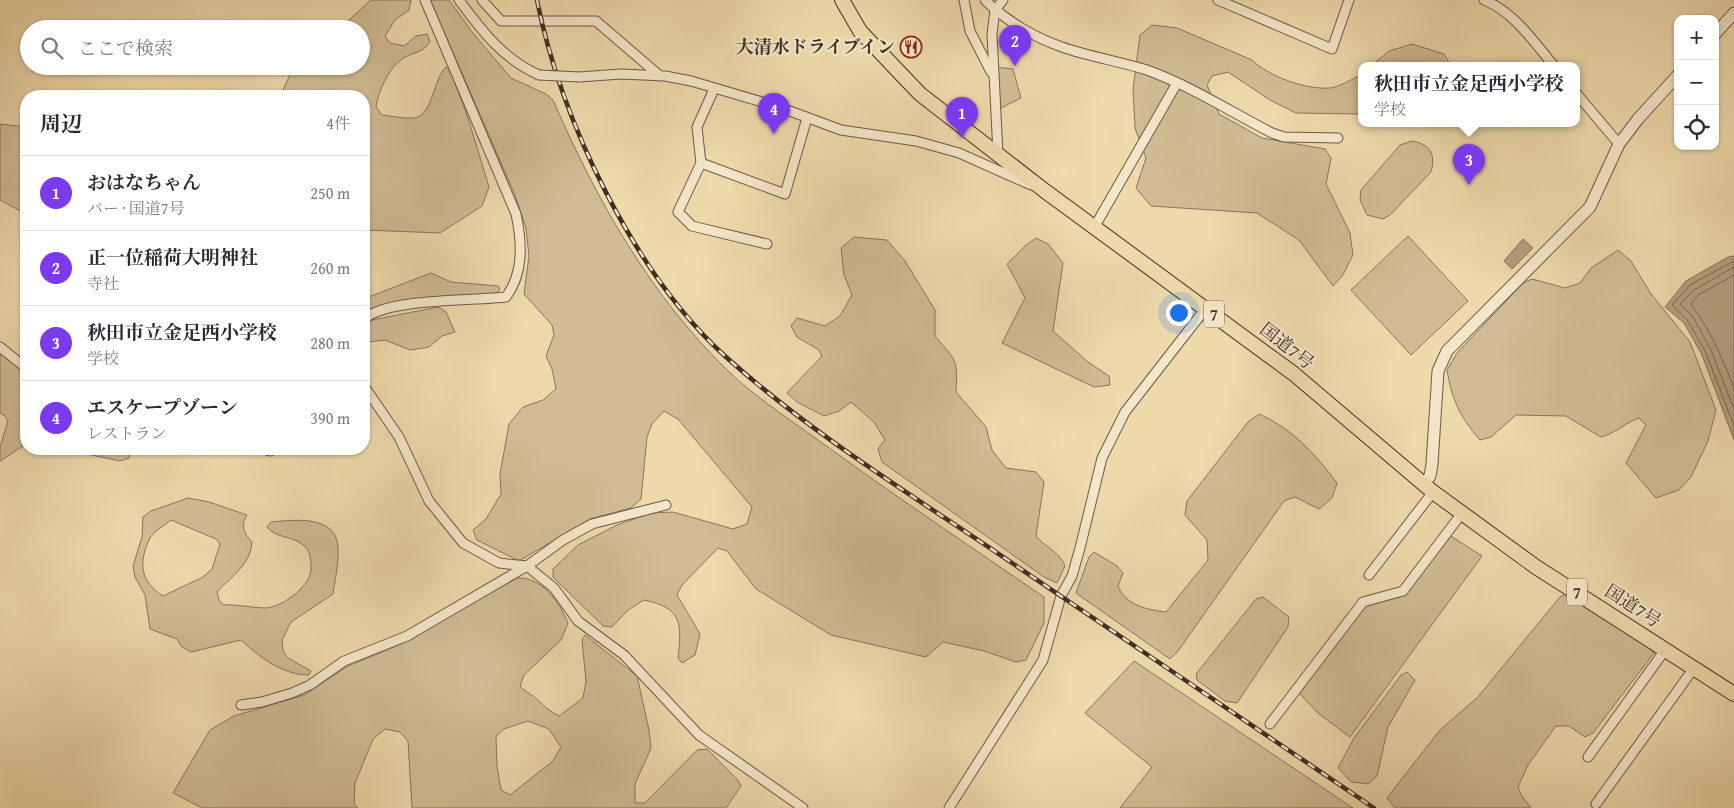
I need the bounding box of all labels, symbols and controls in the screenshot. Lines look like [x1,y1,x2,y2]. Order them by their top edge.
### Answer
map controls [1674,15,1719,150]
button: + [1674,15,1719,60]
search box [20,20,370,75]
pin: 2 [999,25,1031,66]
place label: 大清水ドライブイン [736,33,895,60]
icon: search [38,34,66,62]
text: ここで検索 [78,34,173,62]
restaurant icon: 大清水ドライブイン [899,35,923,59]
button: − [1674,60,1719,105]
popup [1358,62,1580,127]
text: 秋田市立金足西小学校 [1374,69,1564,97]
pin: 4 [758,93,790,134]
pin: 1 [946,97,978,138]
text: 学校 [1374,97,1406,121]
button: locate [1674,105,1719,150]
text: 周辺 [40,108,82,139]
text: 4件 [326,111,350,135]
pin: 3 [1453,144,1485,185]
text: おはなちゃん [87,168,201,196]
text: 1 [52,181,60,205]
text: 250 m [310,181,350,205]
text: バー · 国道7号 [87,196,184,220]
text: 正一位稲荷大明神社 [87,243,258,271]
text: 2 [52,256,60,280]
text: 260 m [310,256,350,280]
text: 寺社 [87,271,119,295]
your location [1166,300,1192,326]
road number: 7 [1204,300,1224,328]
street label: 国道7号 [1254,316,1320,376]
text: 秋田市立金足西小学校 [87,318,277,346]
text: 3 [52,331,60,355]
text: 280 m [310,331,350,355]
text: 学校 [87,346,119,370]
text: エスケープゾーン [87,393,238,421]
text: 4 [52,406,60,430]
text: 390 m [310,406,350,430]
text: レストラン [87,421,167,445]
street label: 国道7号 [1600,577,1667,634]
road number: 7 [1567,578,1587,606]

